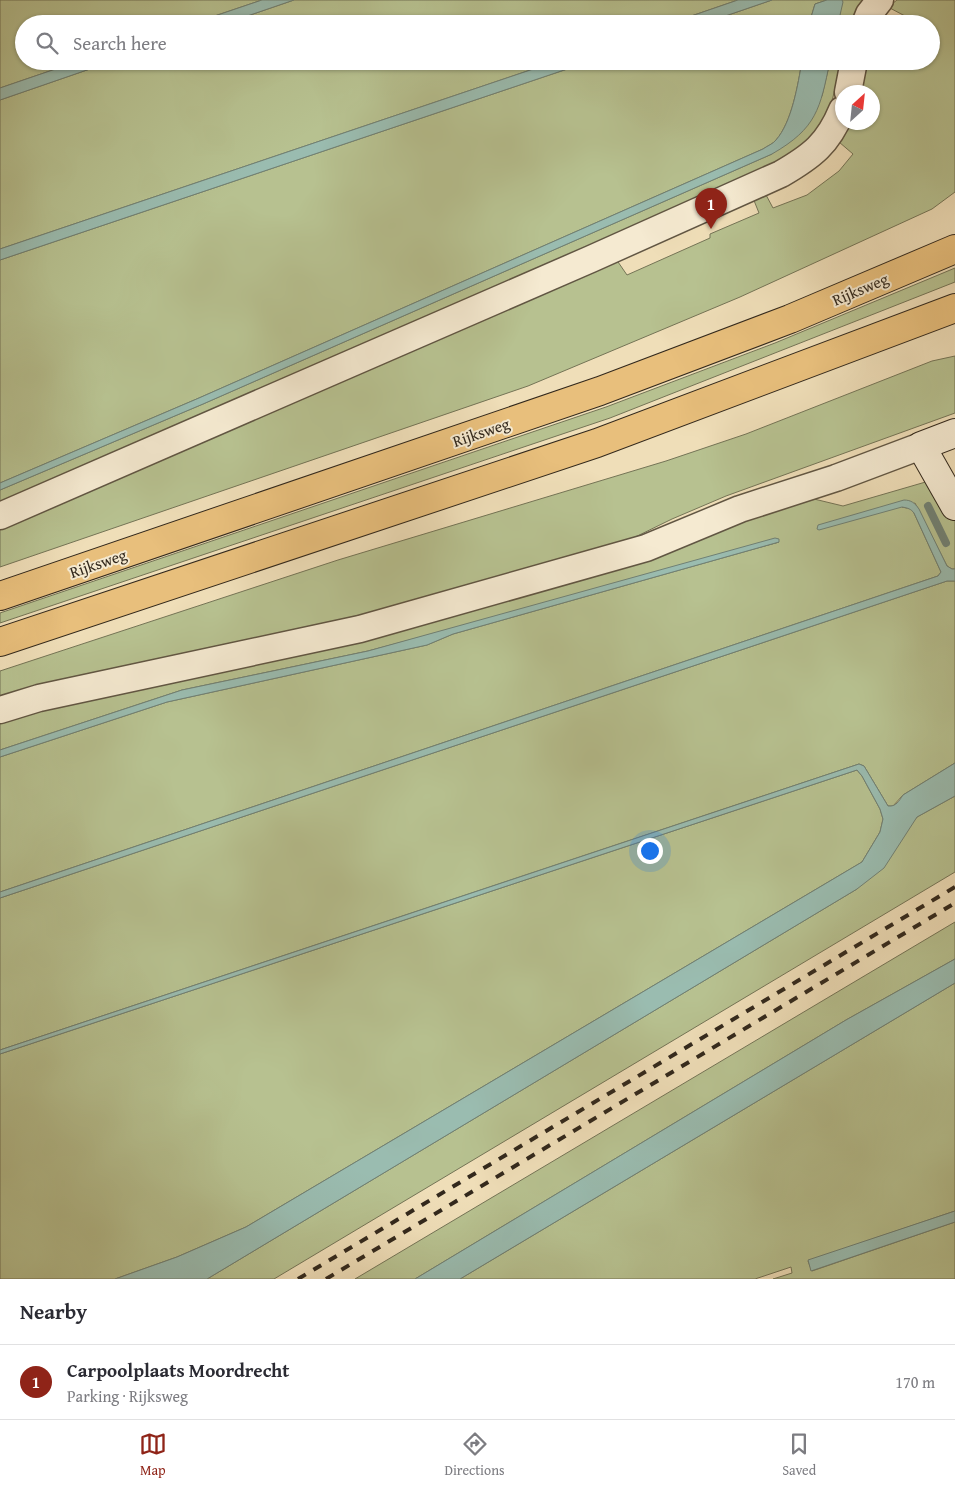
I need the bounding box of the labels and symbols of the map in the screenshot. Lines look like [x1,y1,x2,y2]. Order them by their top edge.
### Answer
north arrow [835,85,880,130]
pin: 1 [695,188,727,229]
street label: Rijksweg [828,266,892,312]
street label: Rijksweg [449,411,513,453]
street label: Rijksweg [66,542,130,584]
your location [637,838,663,864]

